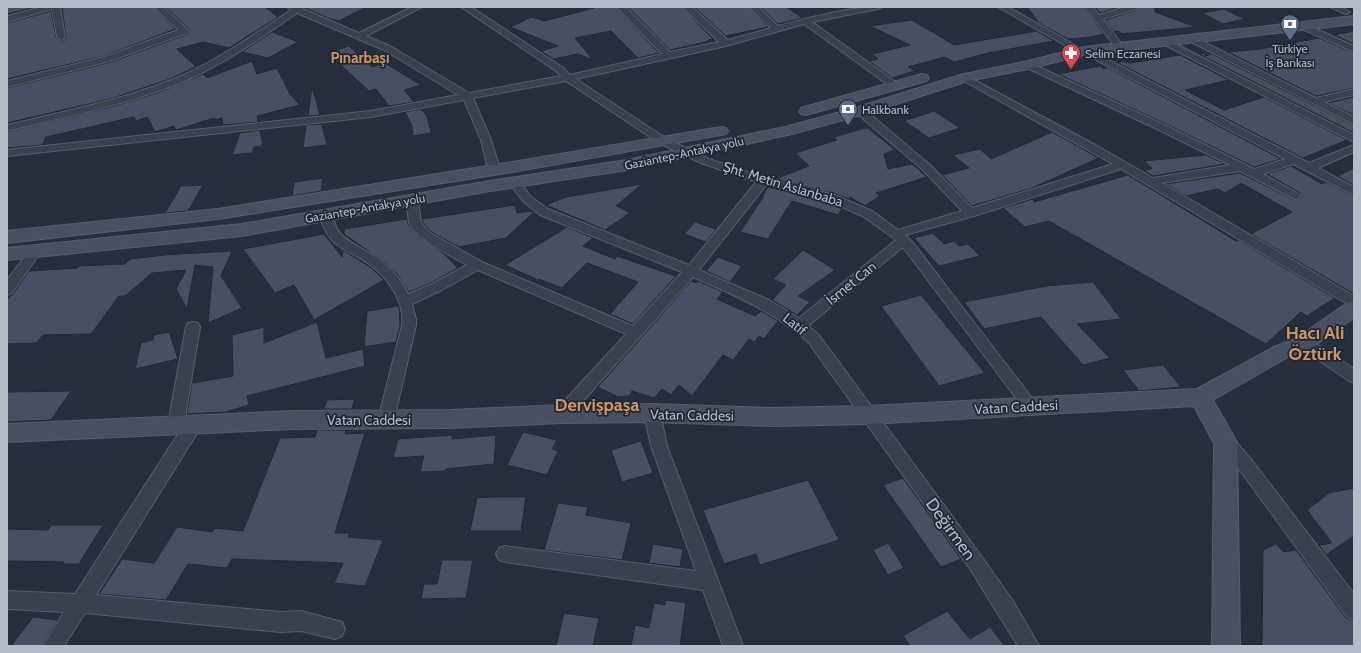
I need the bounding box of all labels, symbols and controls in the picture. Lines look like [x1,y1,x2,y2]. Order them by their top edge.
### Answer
bank icon: Türkiye İş Bankası [1279,13,1301,41]
place label: Türkiye İş Bankası [1266,41,1314,70]
pharmacy icon: Selim Eczanesi [1060,42,1082,70]
place label: Selim Eczanesi [1085,46,1160,61]
district label: Pınarbaşı [330,49,390,67]
bank icon: Halkbank [837,98,859,126]
place label: Halkbank [862,102,909,117]
street label: Gaziantep-Antakya yolu [623,133,745,173]
street label: Şht. Metin Aslanbaba [721,157,846,211]
street label: Gaziantep-Antakya yolu [304,190,426,226]
street label: İsmet Can [822,257,880,309]
street label: Latif [779,309,811,339]
district label: Hacı Ali Öztürk [1286,322,1344,365]
district label: Dervişpaşa [555,394,639,416]
street label: Vatan Caddesi [974,396,1058,418]
street label: Vatan Caddesi [650,405,734,425]
street label: Vatan Caddesi [327,411,411,429]
street label: Değirmen [922,494,980,564]

